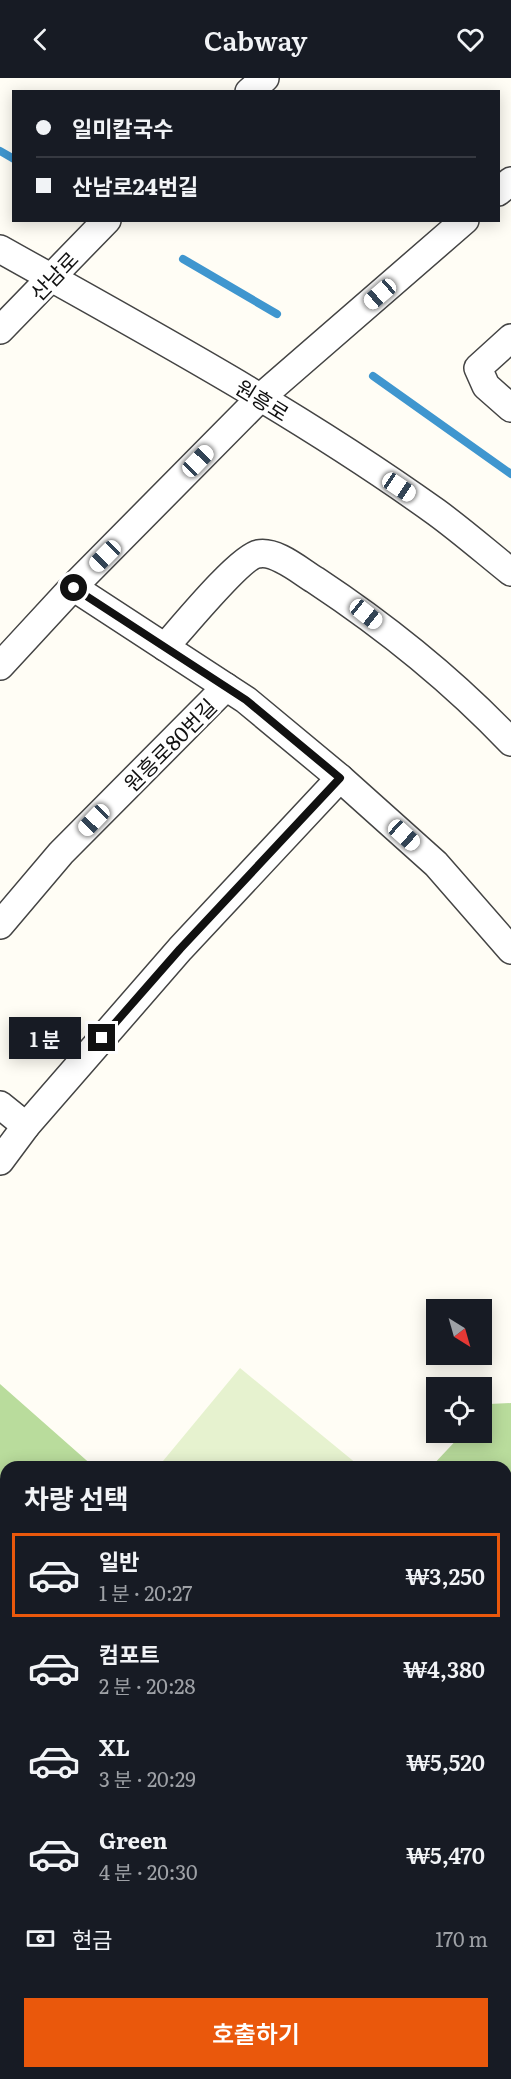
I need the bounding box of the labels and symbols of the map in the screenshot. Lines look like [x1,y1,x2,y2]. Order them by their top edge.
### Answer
street label: 산남로 [22,243,84,307]
car [361,275,399,313]
street label: 원흥로 [230,370,296,428]
car [179,442,217,480]
car [379,469,419,505]
car [86,537,124,575]
route start [60,574,87,601]
car [346,596,386,632]
street label: 원흥로80번길 [116,691,222,797]
car [75,801,113,839]
car [385,816,423,854]
callout: 1 분 [9,1017,81,1059]
route end [88,1024,115,1051]
north arrow [426,1299,492,1365]

